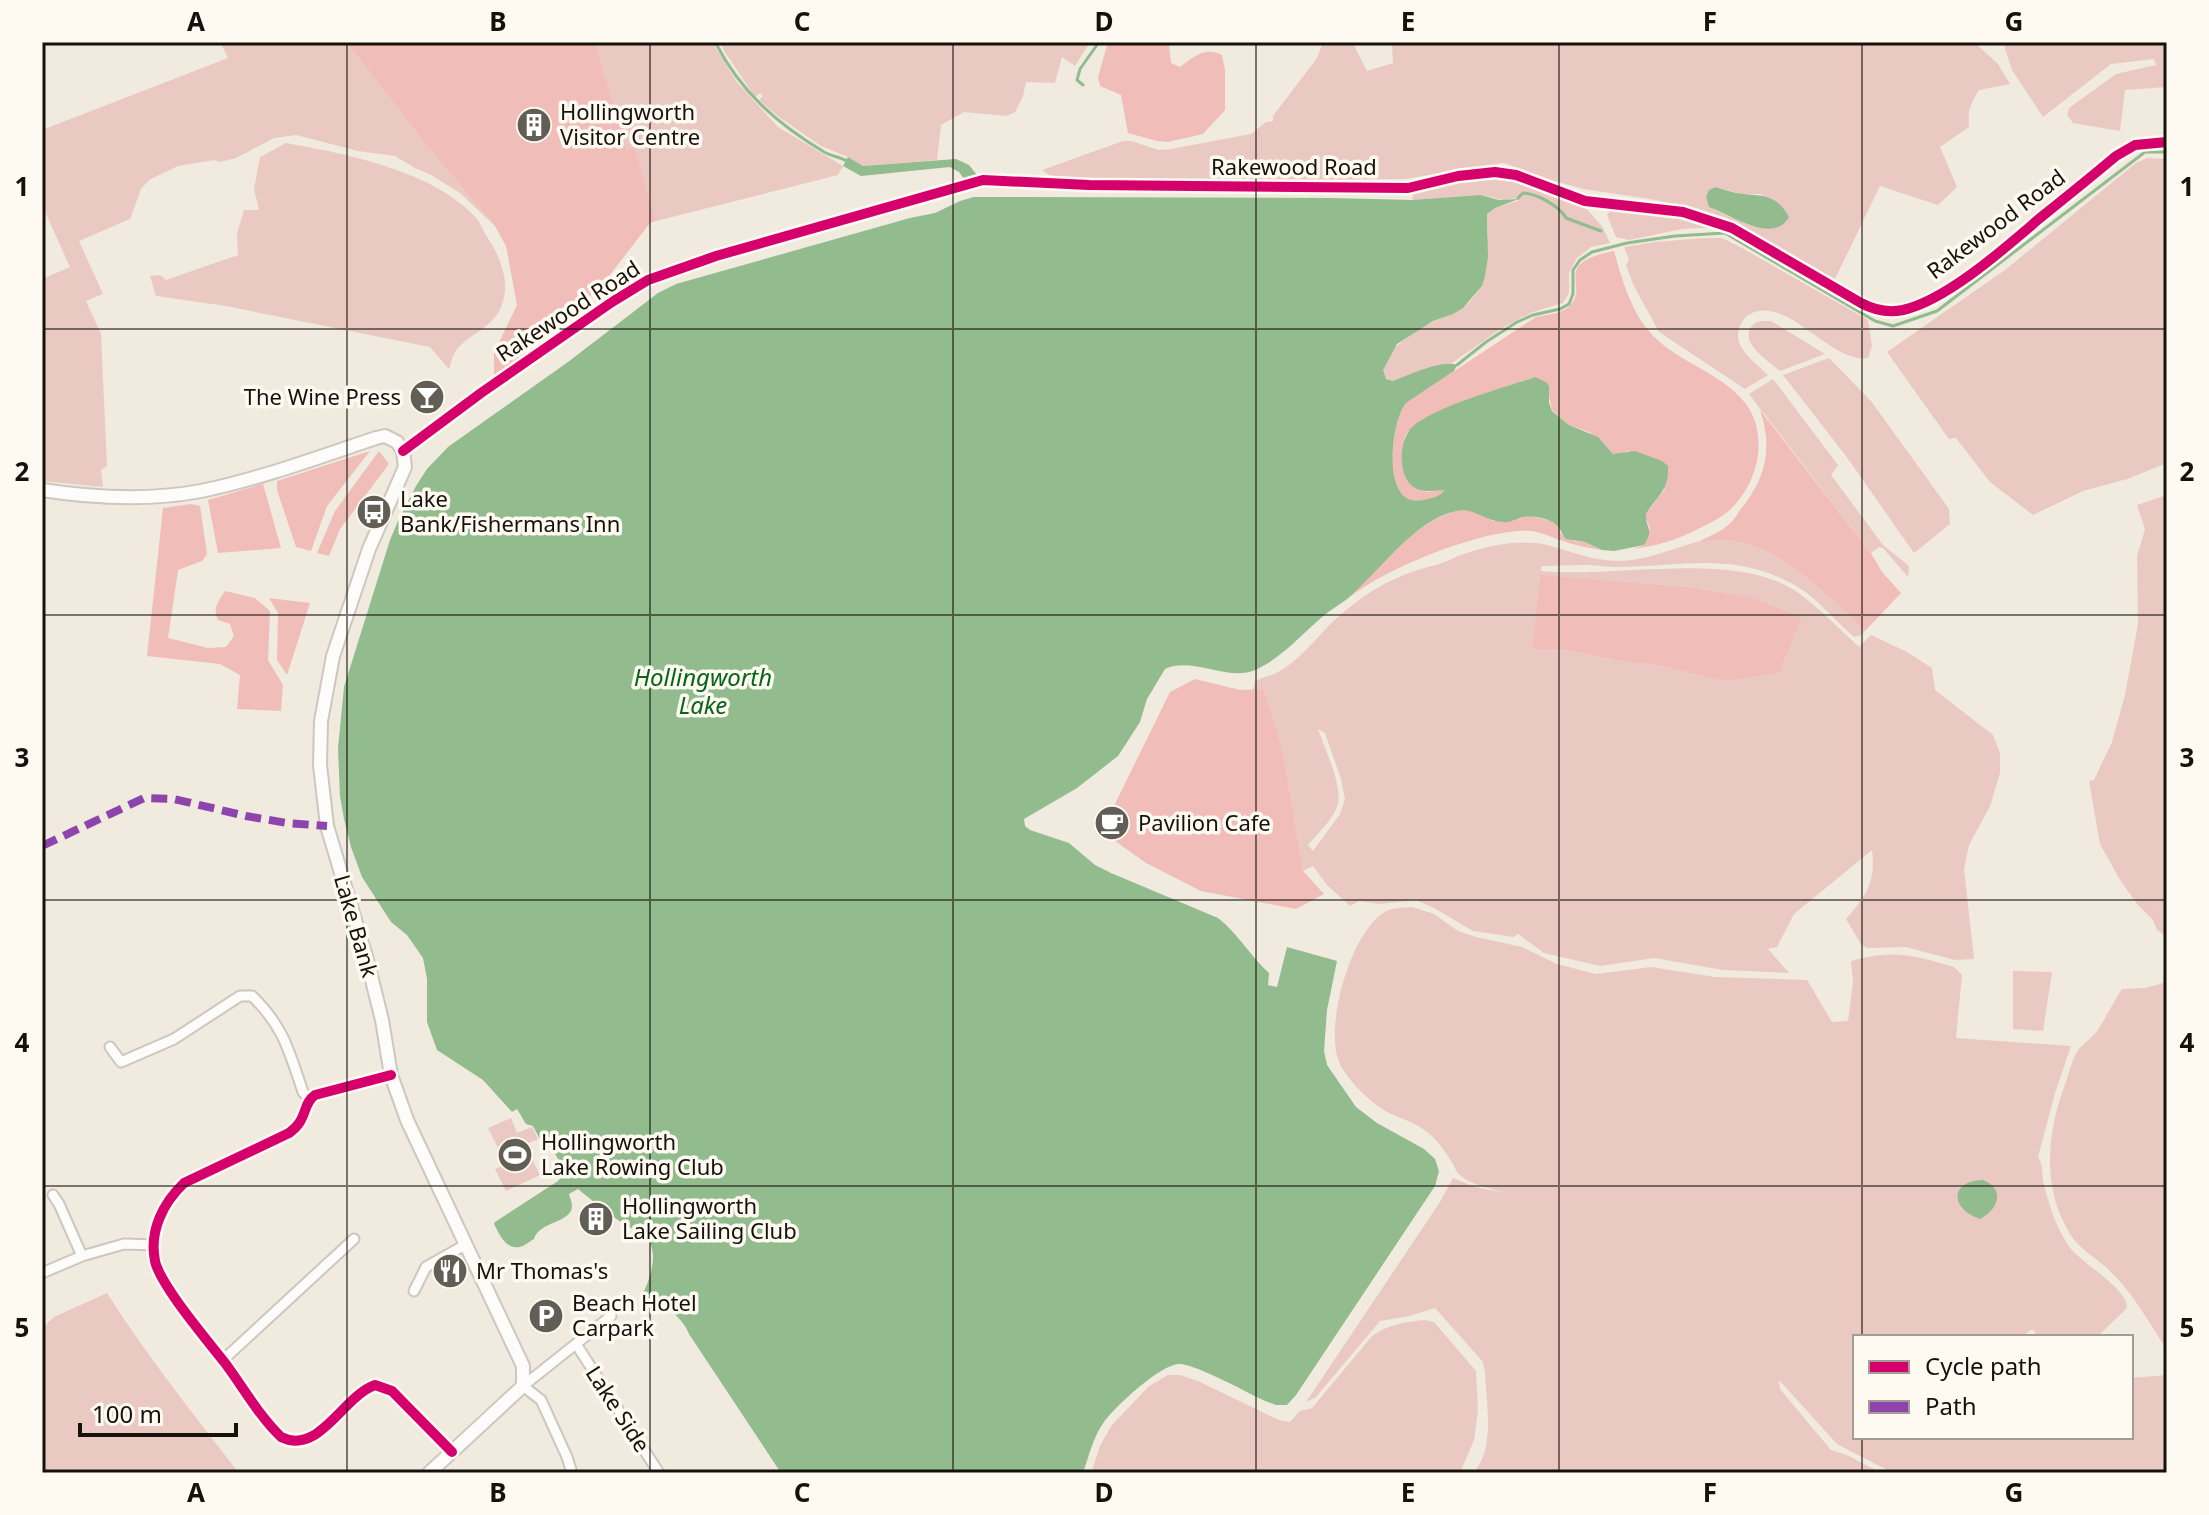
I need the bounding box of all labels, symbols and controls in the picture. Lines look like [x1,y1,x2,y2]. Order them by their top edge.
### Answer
text: A [187,3,205,39]
text: B [489,3,507,39]
text: C [794,3,810,39]
text: D [1094,3,1114,39]
text: E [1401,3,1415,39]
text: F [1703,3,1717,39]
text: G [2005,3,2023,39]
place label: Hollingworth Visitor Centre [560,96,700,151]
building icon: Hollingworth Visitor Centre [515,106,553,144]
street label: Rakewood Road [1211,151,1377,181]
street label: Rakewood Road [1920,161,2071,285]
text: 1 [15,168,29,204]
text: 1 [2180,168,2194,204]
street label: Rakewood Road [490,252,645,368]
bar icon: The Wine Press [408,378,446,416]
place label: The Wine Press [244,381,401,411]
text: 2 [15,453,30,489]
text: 2 [2180,453,2195,489]
place label: Lake Bank/Fishermans Inn [400,483,620,538]
bus stop icon: Lake Bank/Fishermans Inn [355,493,393,531]
water label: Hollingworth Lake [634,660,772,721]
text: 3 [15,739,29,775]
text: 3 [2180,739,2194,775]
cafe icon: Pavilion Cafe [1093,804,1131,842]
place label: Pavilion Cafe [1138,807,1271,837]
street label: Lake Bank [328,871,386,981]
text: 4 [15,1024,30,1060]
text: 4 [2180,1024,2195,1060]
place label: Hollingworth Lake Rowing Club [541,1126,724,1181]
sports icon: Hollingworth Lake Rowing Club [496,1136,534,1174]
place label: Hollingworth Lake Sailing Club [622,1190,797,1245]
building icon: Hollingworth Lake Sailing Club [577,1200,615,1238]
restaurant icon: Mr Thomas's [431,1252,469,1290]
place label: Mr Thomas's [476,1255,608,1285]
place label: Beach Hotel Carpark [572,1287,697,1342]
parking icon: Beach Hotel Carpark [527,1297,565,1335]
text: 5 [15,1309,29,1345]
text: 5 [2180,1309,2194,1345]
legend [1853,1335,2133,1439]
text: Cycle path [1925,1349,2042,1382]
street label: Lake Side [580,1359,658,1457]
scale bar [80,1387,236,1437]
text: Path [1925,1389,1976,1422]
text: 100 m [92,1397,162,1430]
text: A [187,1474,205,1510]
text: B [489,1474,507,1510]
text: C [794,1474,810,1510]
text: D [1094,1474,1114,1510]
text: E [1401,1474,1415,1510]
text: F [1703,1474,1717,1510]
text: G [2005,1474,2023,1510]

